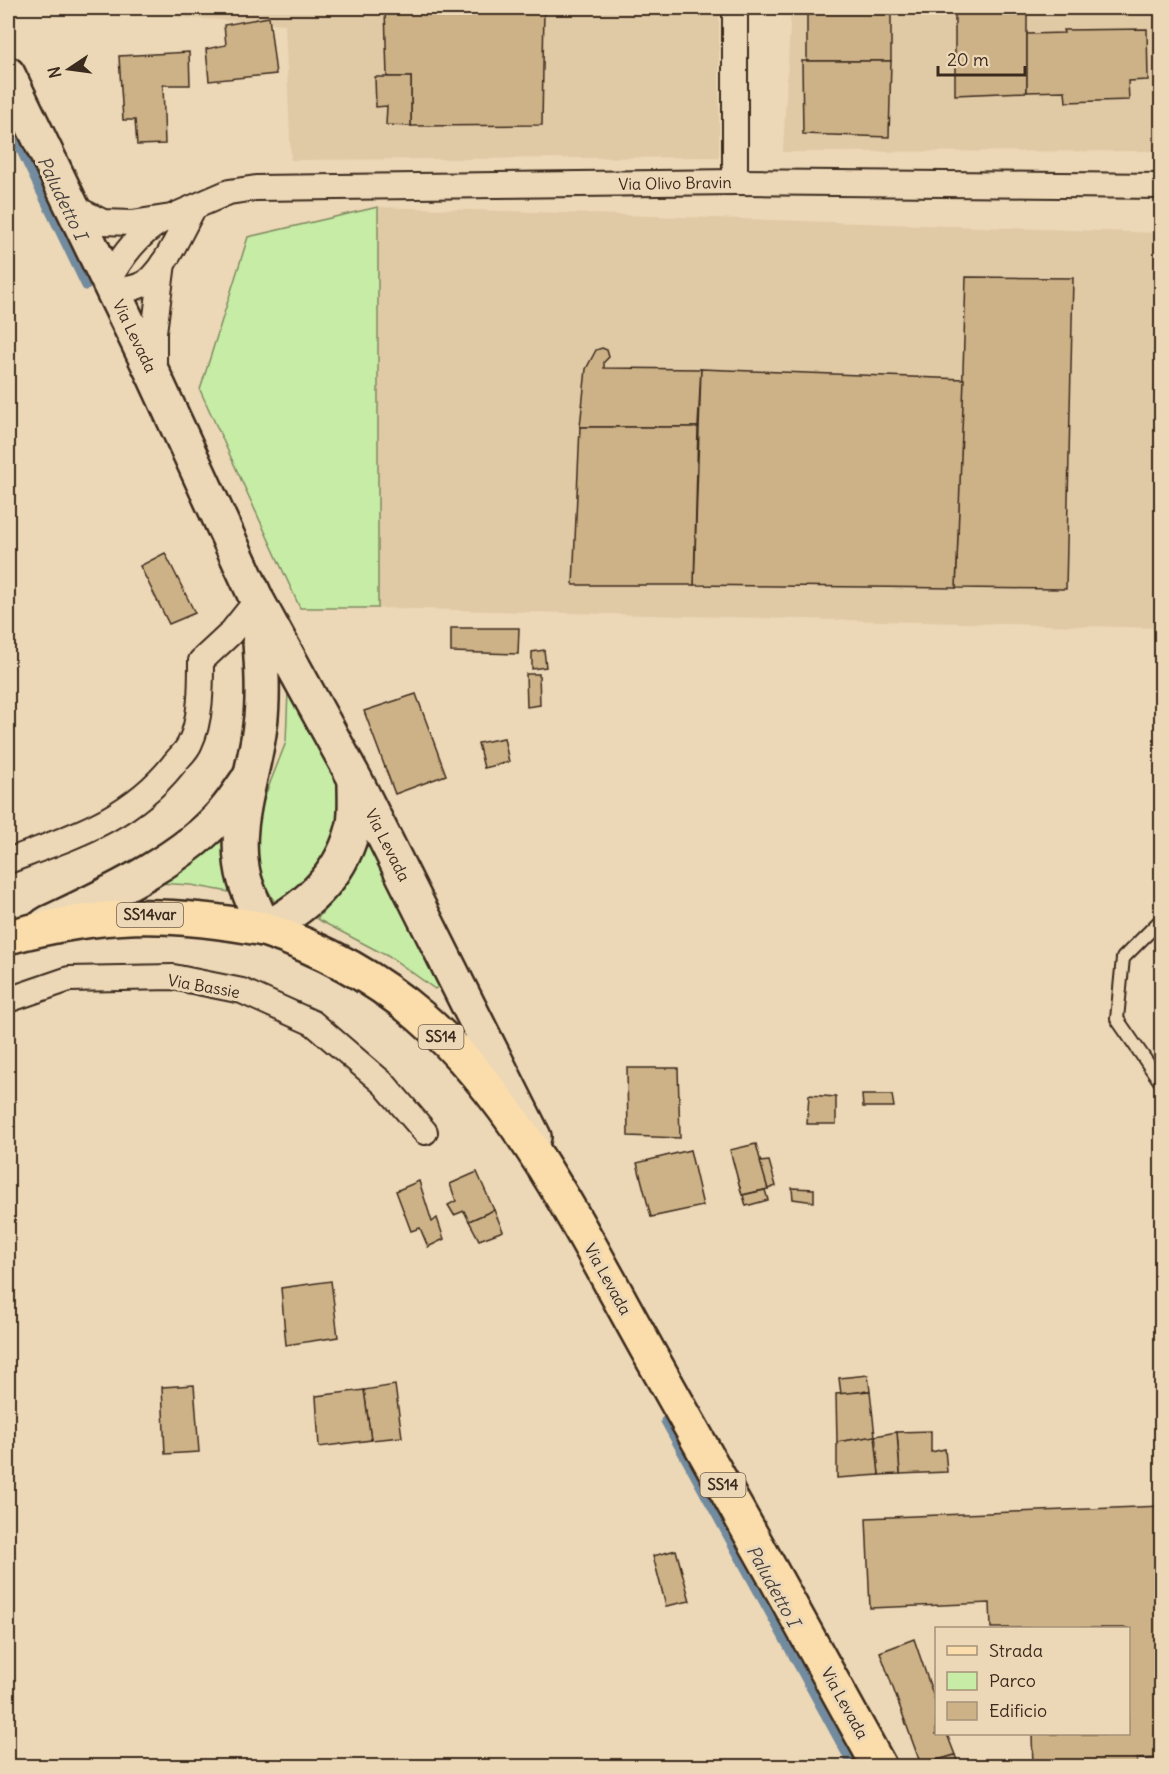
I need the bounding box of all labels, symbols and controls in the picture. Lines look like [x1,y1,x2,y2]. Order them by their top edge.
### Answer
north arrow [39,39,99,99]
scale bar [938,39,1025,77]
text: 20 m [947,48,989,71]
text: N [43,65,65,80]
water label: Paludetto I [32,152,94,246]
street label: Via Olivo Bravin [618,172,732,194]
street label: Via Levada [109,296,161,376]
street label: Via Levada [361,805,415,885]
road number: SS14var [117,903,183,927]
street label: Via Bassie [166,970,242,1002]
road number: SS14 [418,1025,464,1049]
street label: Via Levada [580,1240,636,1318]
road number: SS14 [700,1473,746,1497]
water label: Paludetto I [742,1541,807,1633]
legend [935,1627,1130,1735]
text: Strada [989,1639,1043,1662]
street label: Via Levada [817,1664,873,1742]
text: Parco [989,1669,1036,1692]
text: Edificio [989,1699,1047,1722]

